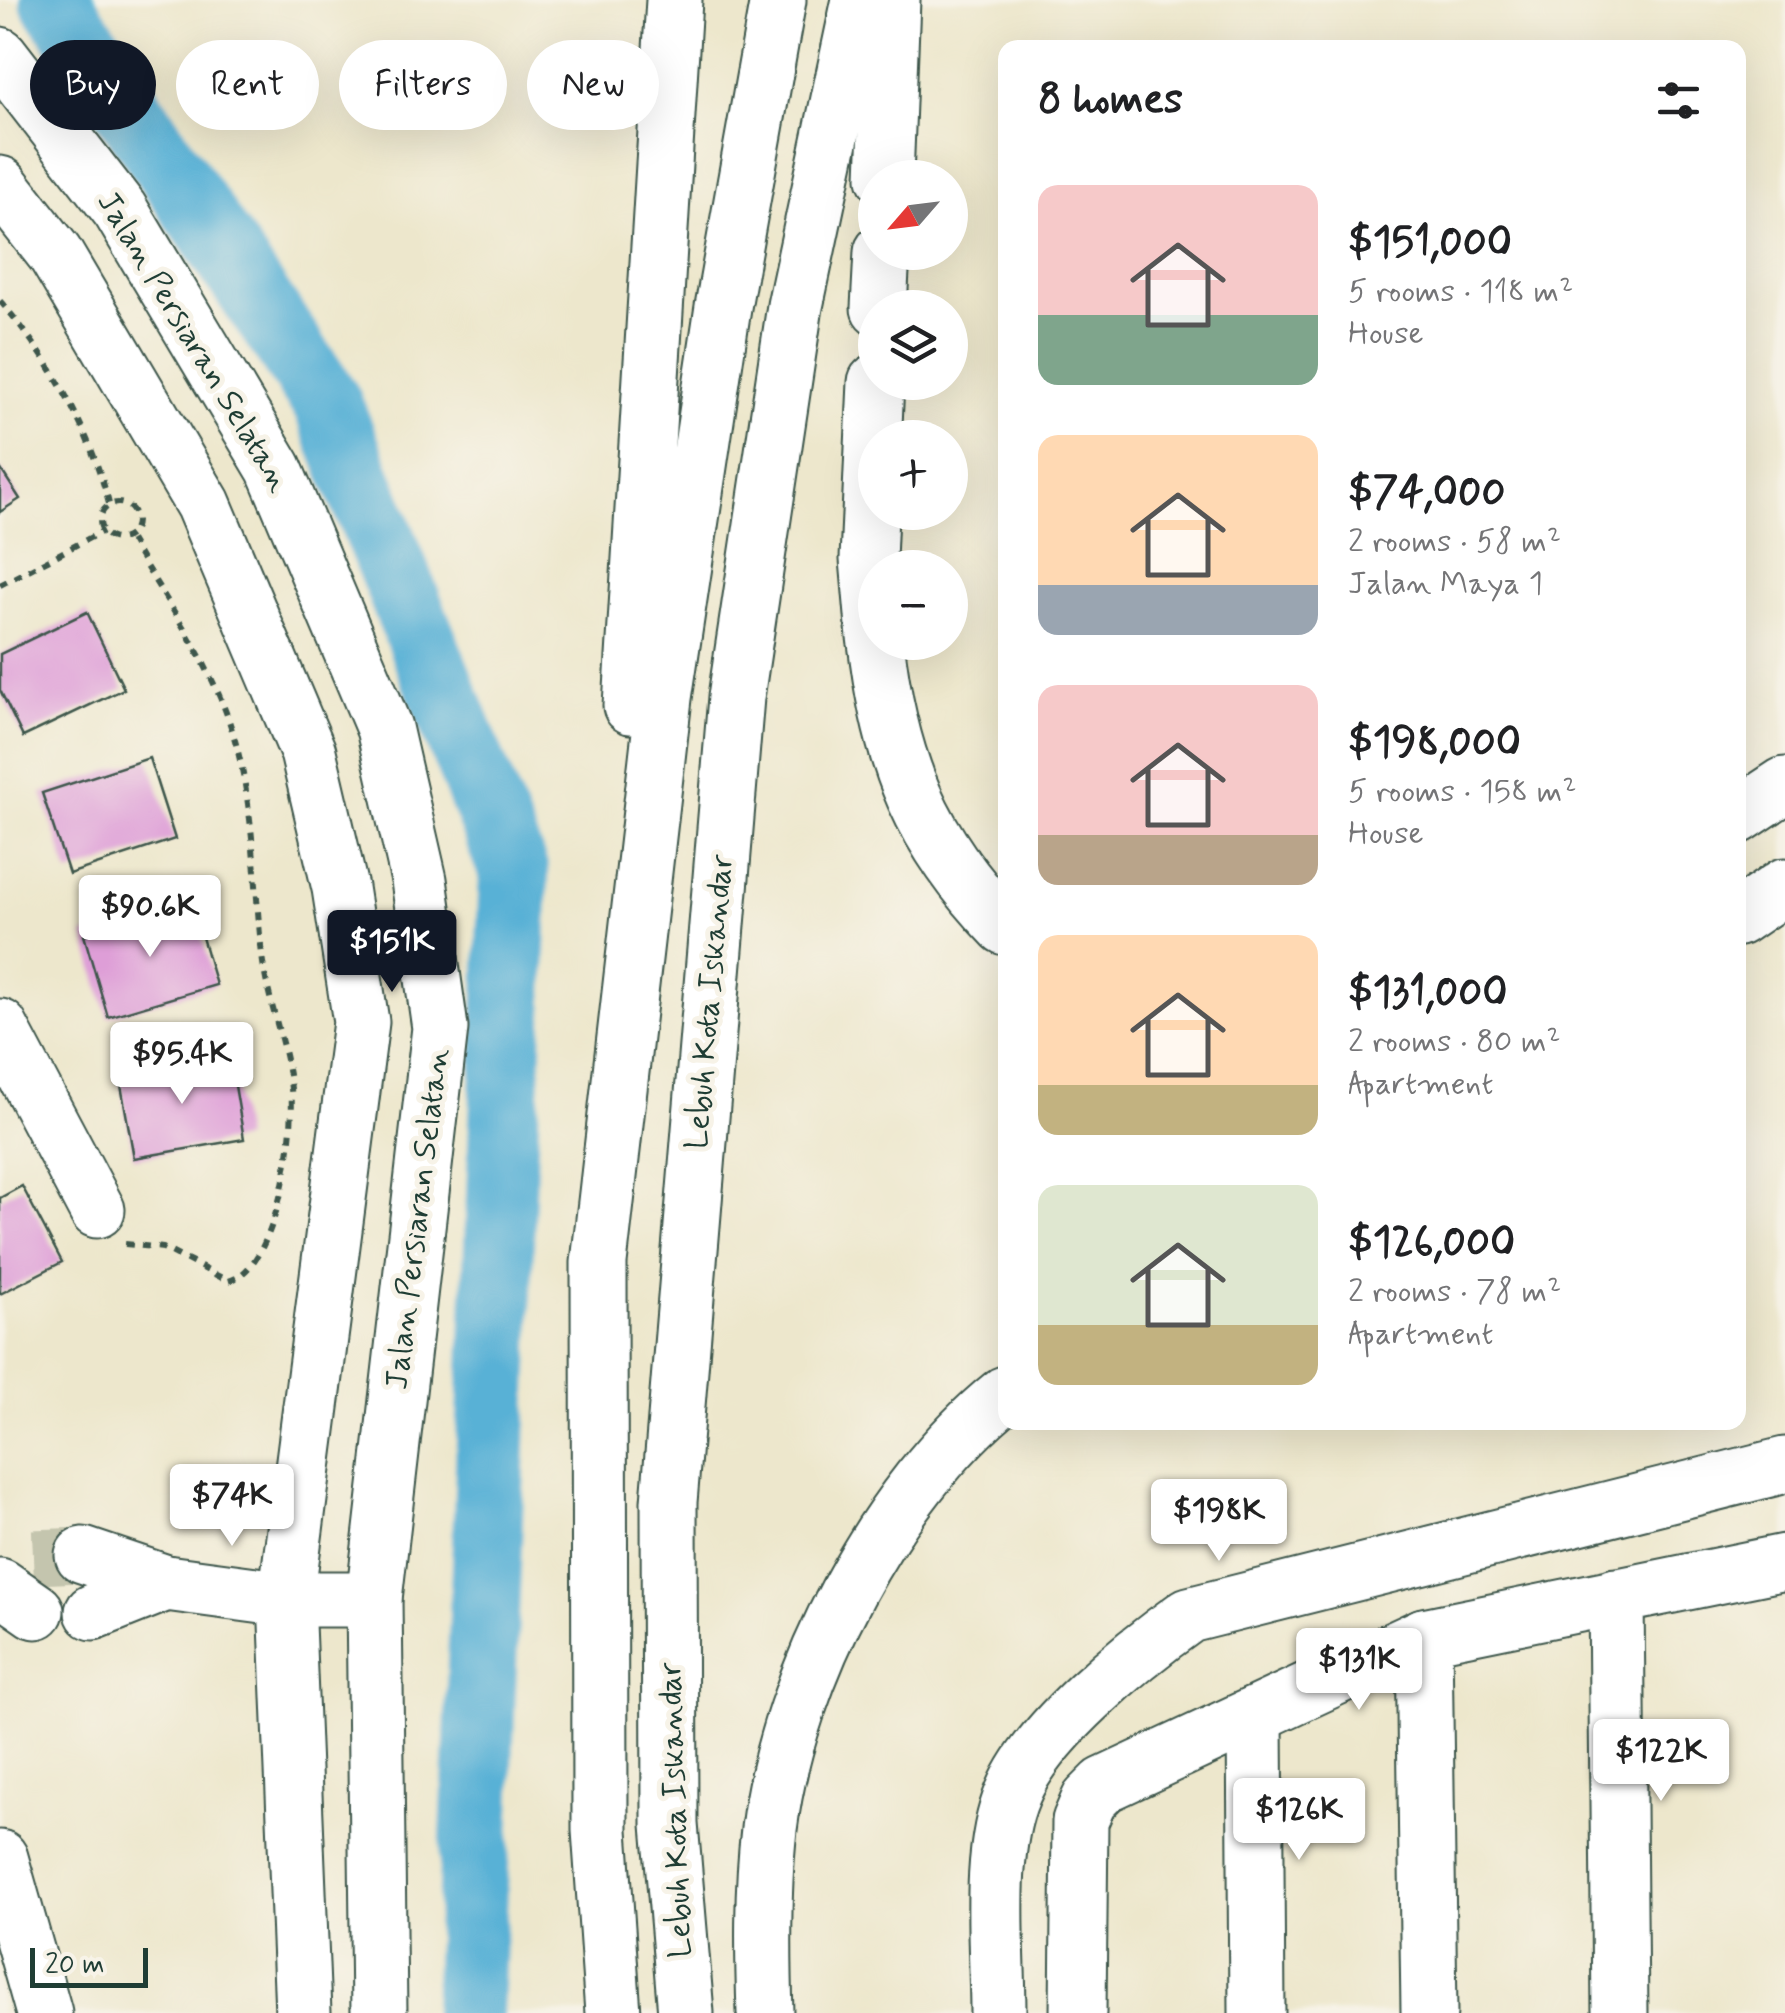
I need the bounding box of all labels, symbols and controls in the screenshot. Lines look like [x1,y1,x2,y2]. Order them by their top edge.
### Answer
chip: Buy [30,40,156,130]
chip: Rent [176,40,319,130]
chip: Filters [339,40,507,130]
chip: New [527,40,659,130]
text: 8 homes [1038,73,1183,128]
icon: filters [1651,73,1706,128]
north arrow [858,160,968,270]
map controls [858,160,968,660]
street label: Jalan Persiaran Selatan [87,184,299,500]
text: $151,000 [1348,216,1512,271]
icon: home [1118,225,1238,345]
text: 5 rooms · 118 m² [1348,271,1573,313]
button: layers [858,290,968,400]
text: House [1348,313,1424,355]
button: + [858,420,968,530]
text: $74,000 [1348,466,1506,521]
icon: home [1118,475,1238,595]
text: 2 rooms · 58 m² [1348,521,1561,563]
button: − [858,550,968,660]
text: Jalan Maya 1 [1348,563,1543,605]
text: $198,000 [1348,716,1521,771]
icon: home [1118,725,1238,845]
text: 5 rooms · 158 m² [1348,771,1576,813]
text: House [1348,813,1424,855]
street label: Lebuh Kota Iskandar [676,852,744,1151]
pin: $90.6K [69,875,231,960]
text: $90.6K [101,886,199,928]
pin: $151K [322,910,462,995]
text: $151K [349,921,435,963]
text: $131,000 [1348,966,1507,1021]
icon: home [1118,975,1238,1095]
text: 2 rooms · 80 m² [1348,1021,1561,1063]
pin: $95.4K [101,1022,263,1107]
text: $95.4K [132,1033,232,1075]
street label: Jalan Persiaran Selatan [376,1046,460,1392]
text: Apartment [1348,1063,1493,1105]
text: $126,000 [1348,1216,1515,1271]
icon: home [1118,1225,1238,1345]
text: 2 rooms · 78 m² [1348,1271,1561,1313]
text: Apartment [1348,1313,1493,1355]
pin: $74K [173,1464,291,1549]
text: $74K [192,1475,272,1517]
pin: $198K [1149,1479,1289,1564]
text: $198K [1173,1490,1265,1532]
pin: $131K [1289,1628,1429,1713]
text: $131K [1318,1639,1400,1681]
street label: Lebuh Kota Iskandar [650,1661,702,1958]
pin: $122K [1591,1719,1731,1804]
text: $122K [1615,1730,1707,1772]
pin: $126K [1229,1778,1369,1863]
text: $126K [1255,1789,1343,1831]
scale bar [30,1943,148,1988]
text: 20 m [45,1947,105,1984]

